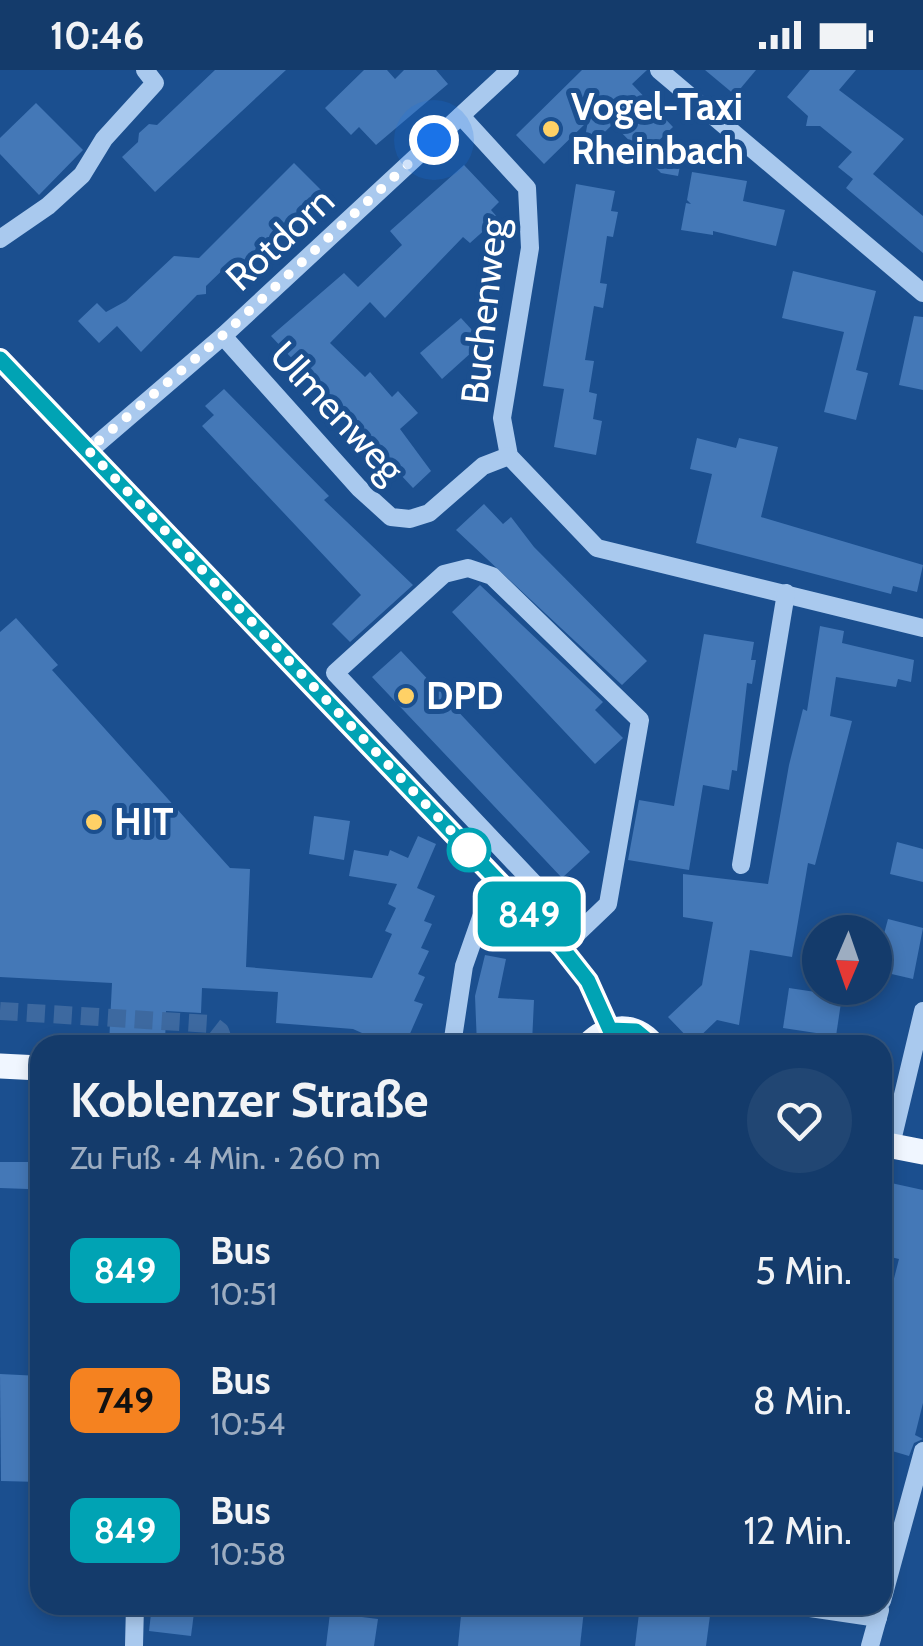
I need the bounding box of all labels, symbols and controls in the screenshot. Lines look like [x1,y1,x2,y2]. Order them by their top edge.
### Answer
text: 10:46 [50,12,144,59]
place label: Vogel-Taxi Rheinbach [571,83,744,174]
your location [409,115,459,165]
marker: Vogel-Taxi Rheinbach [540,118,562,140]
street label: Rotdorn [216,177,343,300]
street label: Buchenweg [450,215,517,406]
street label: Ulmenweg [260,331,415,493]
place label: DPD [426,672,503,719]
marker: DPD [395,685,417,707]
place label: HIT [114,798,174,845]
marker: HIT [83,811,105,833]
unlabelled marker [448,829,490,871]
line badge: 849 [472,882,586,946]
text: 849 [498,893,560,936]
north arrow [802,915,892,1005]
map controls [802,915,892,1005]
button: heart [747,1068,852,1173]
text: Koblenzer Straße [70,1071,428,1129]
text: Zu Fuß · 4 Min. · 260 m [70,1138,381,1177]
text: Bus [210,1227,271,1274]
text: 5 Min. [755,1247,852,1294]
text: 849 [94,1249,156,1292]
text: 10:51 [210,1274,277,1313]
text: Bus [210,1357,271,1404]
text: 8 Min. [753,1377,852,1424]
text: 749 [96,1379,154,1422]
text: 10:54 [210,1404,285,1443]
text: Bus [210,1487,271,1534]
text: 12 Min. [743,1507,852,1554]
text: 849 [94,1509,156,1552]
text: 10:58 [210,1534,286,1573]

